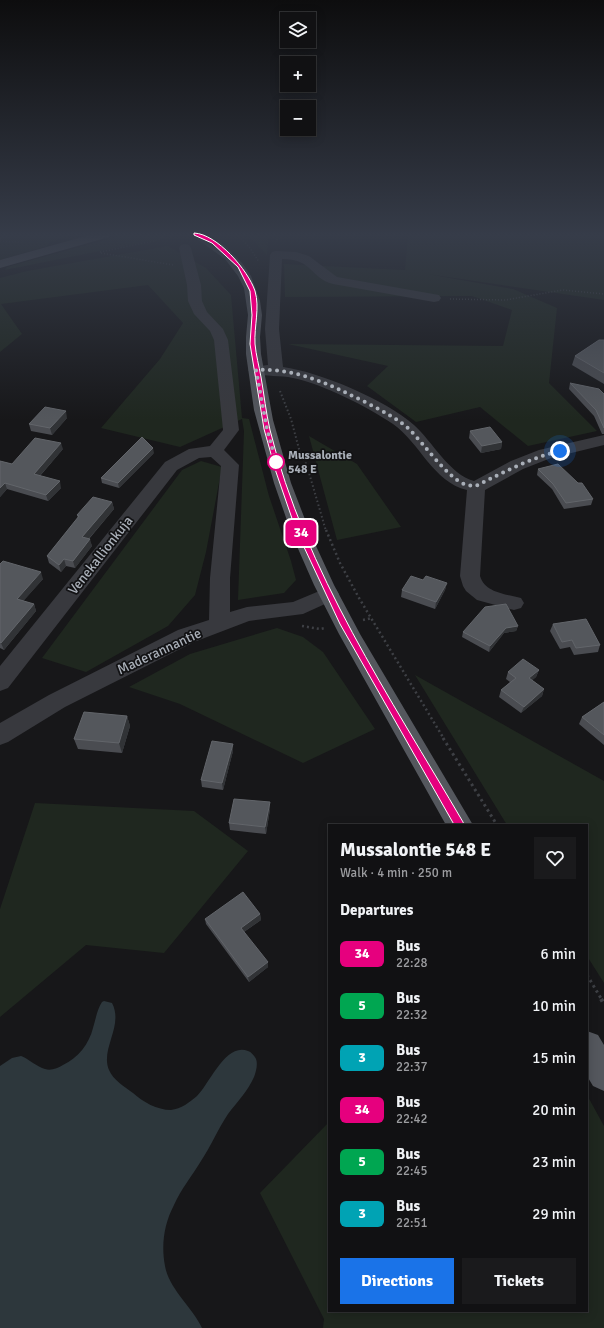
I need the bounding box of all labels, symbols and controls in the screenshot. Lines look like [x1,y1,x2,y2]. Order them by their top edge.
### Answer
map controls [280,12,316,136]
button: layers [280,12,316,48]
button: + [280,56,316,92]
button: − [280,100,316,136]
your location [550,441,570,461]
place label: Mussalontie 548 E [288,448,352,477]
marker: Mussalontie 548 E [267,453,285,471]
street label: Venekallionkuja [64,513,136,598]
line badge: 34 [283,520,319,546]
text: 34 [293,524,309,541]
street label: Maderannantie [114,625,204,678]
button: heart [534,837,576,879]
text: Mussalontie 548 E [340,838,491,862]
text: Walk · 4 min · 250 m [340,865,452,881]
text: Departures [340,901,413,919]
text: Bus [396,937,420,955]
text: 34 [354,945,370,962]
text: 6 min [540,945,576,963]
text: 22:28 [396,955,428,971]
text: Bus [396,989,420,1007]
text: 5 [358,997,366,1014]
text: 10 min [532,997,576,1015]
text: 22:32 [396,1007,428,1023]
text: Bus [396,1041,420,1059]
text: 3 [358,1049,366,1066]
text: 15 min [532,1049,576,1067]
text: 22:37 [396,1059,428,1075]
text: Bus [396,1093,420,1111]
text: 34 [354,1101,370,1118]
text: 20 min [532,1101,576,1119]
text: 22:42 [396,1111,428,1127]
text: Bus [396,1145,420,1163]
text: 5 [358,1153,366,1170]
text: 23 min [532,1153,576,1171]
text: 22:45 [396,1163,428,1179]
text: Bus [396,1197,420,1215]
text: 3 [358,1205,366,1222]
text: 29 min [532,1205,576,1223]
text: 22:51 [396,1215,428,1231]
button: Directions [340,1258,454,1304]
button: Tickets [462,1258,576,1304]

